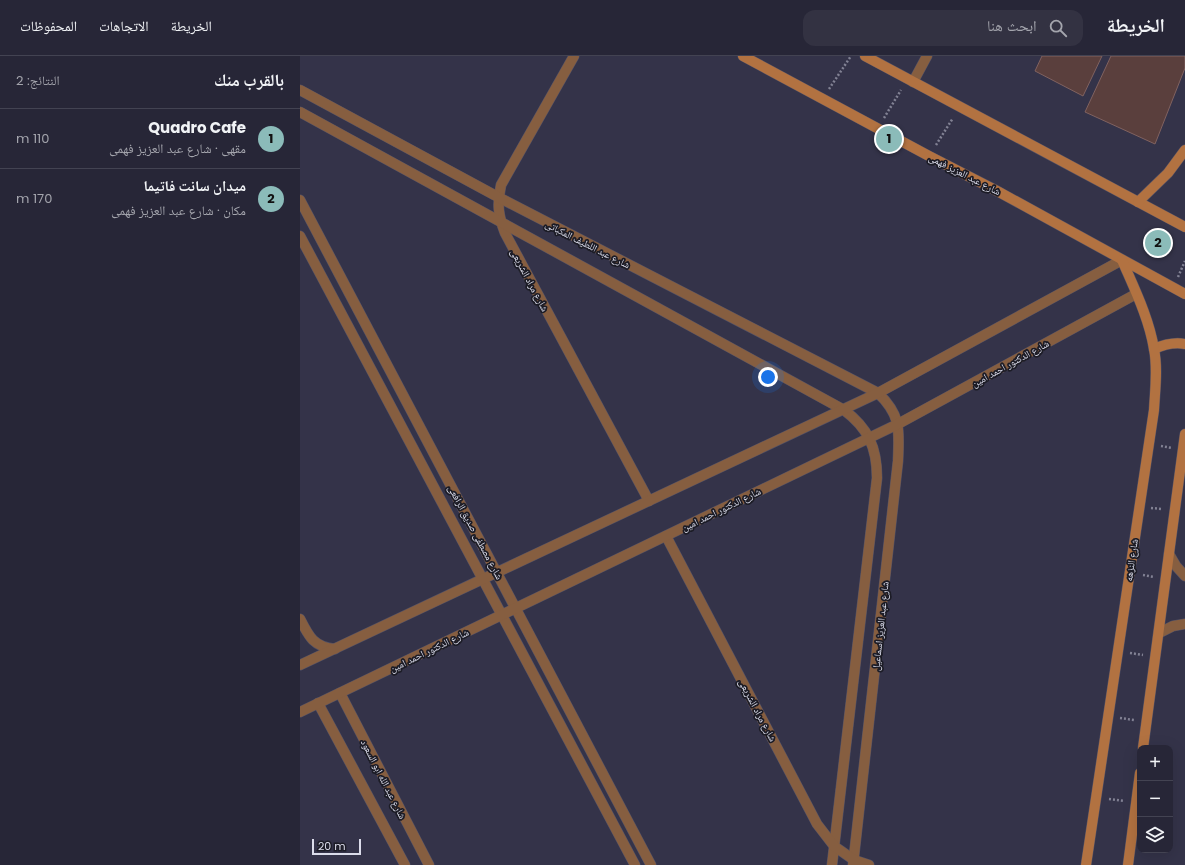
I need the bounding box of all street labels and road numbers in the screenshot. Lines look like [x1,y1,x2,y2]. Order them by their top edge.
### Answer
street label: شارع عبد العزيز فهمى [926,150,1004,199]
street label: شارع عبد اللطيف المكباتى [543,216,633,273]
street label: شارع مراد الشريعى [507,246,553,315]
street label: شارع الدكتور احمد امين [969,336,1052,391]
street label: شارع مصطفى صديق الرافعى [444,482,507,582]
street label: شارع الدكتور احمد امين [679,484,764,535]
street label: شارع النزهه [1121,537,1142,582]
street label: شارع عبد العزيز اسماعيل [868,580,893,672]
street label: شارع الدكتور احمد امين [387,625,472,676]
street label: شارع مراد الشريعى [735,676,781,745]
street label: شارع عبد الله ابو السعود [357,737,410,822]

